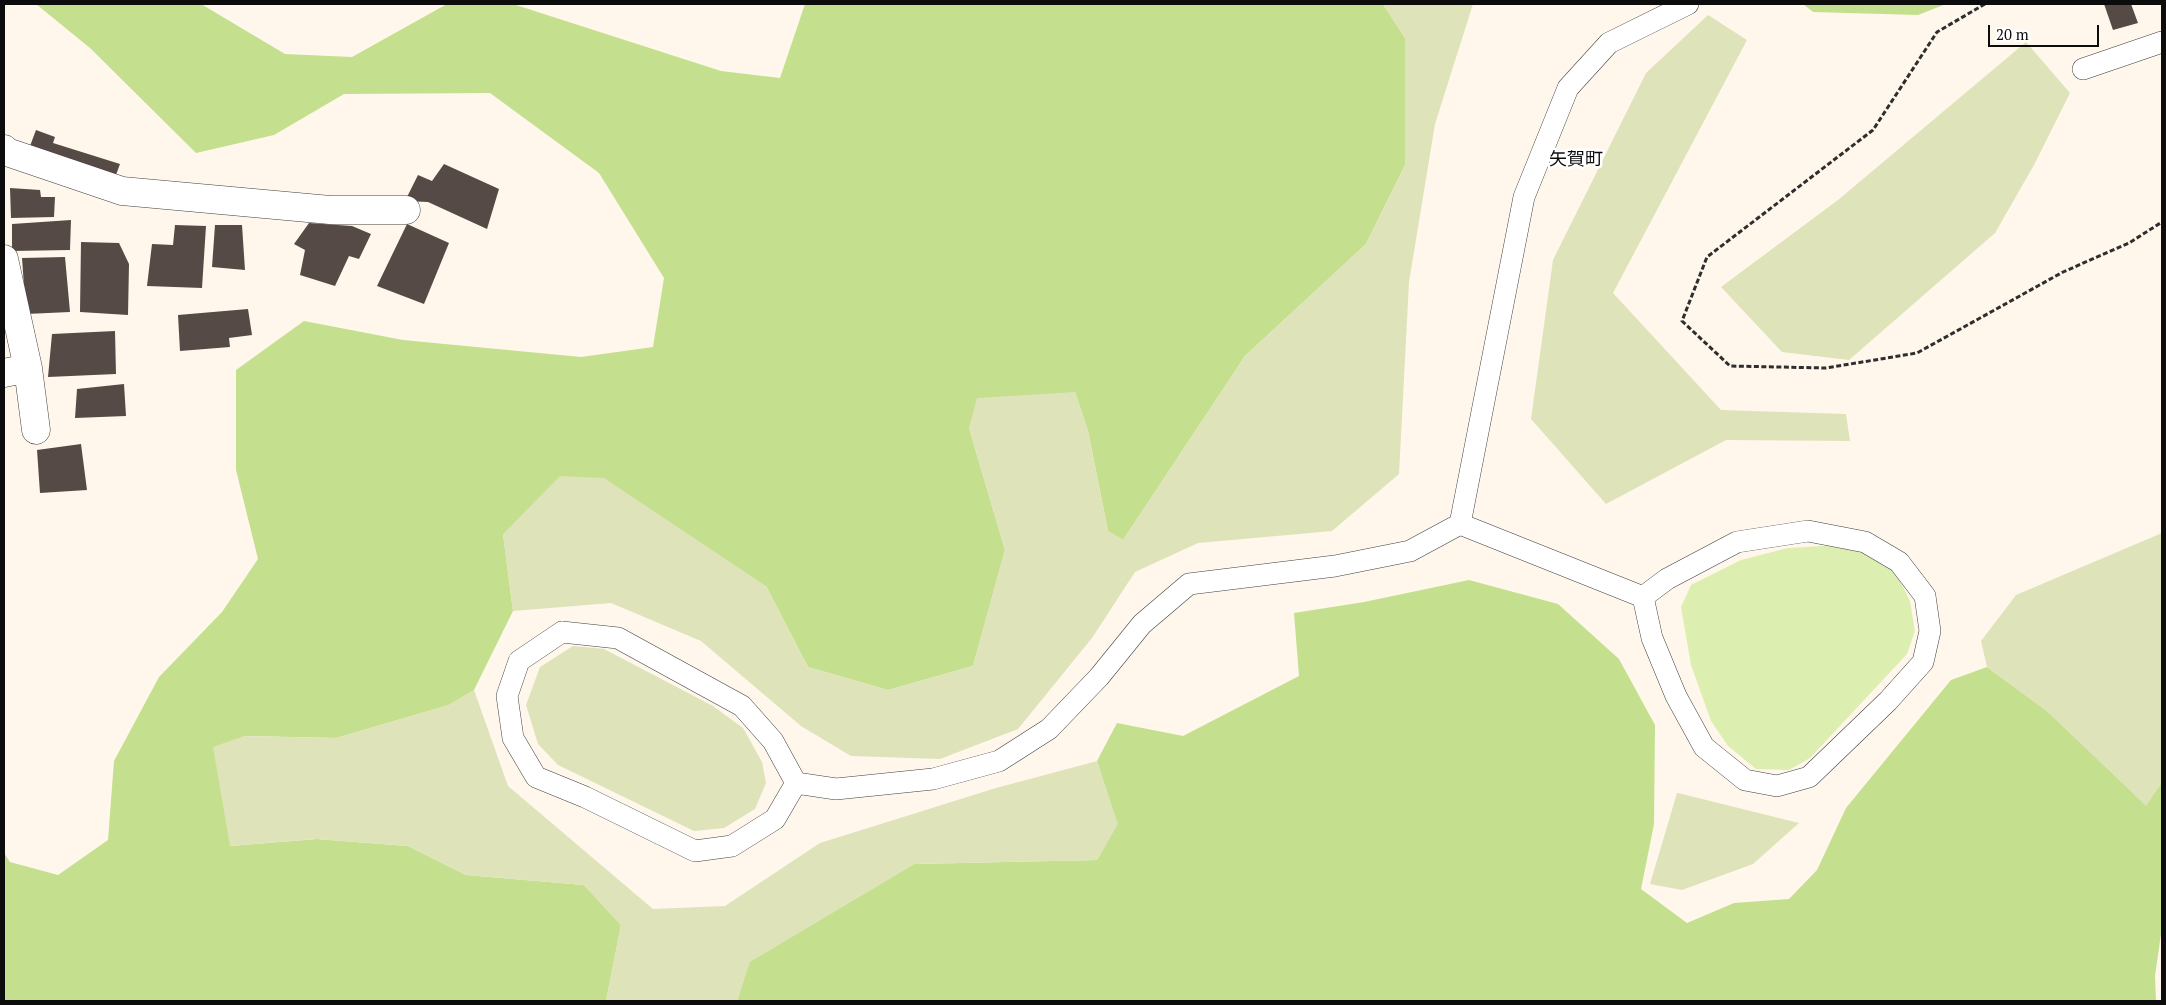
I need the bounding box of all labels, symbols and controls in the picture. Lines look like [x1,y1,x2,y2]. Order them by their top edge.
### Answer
scale bar [1991,15,2102,47]
text: 20 m [1996,24,2029,44]
district label: 矢賀町 [1549,149,1603,171]

